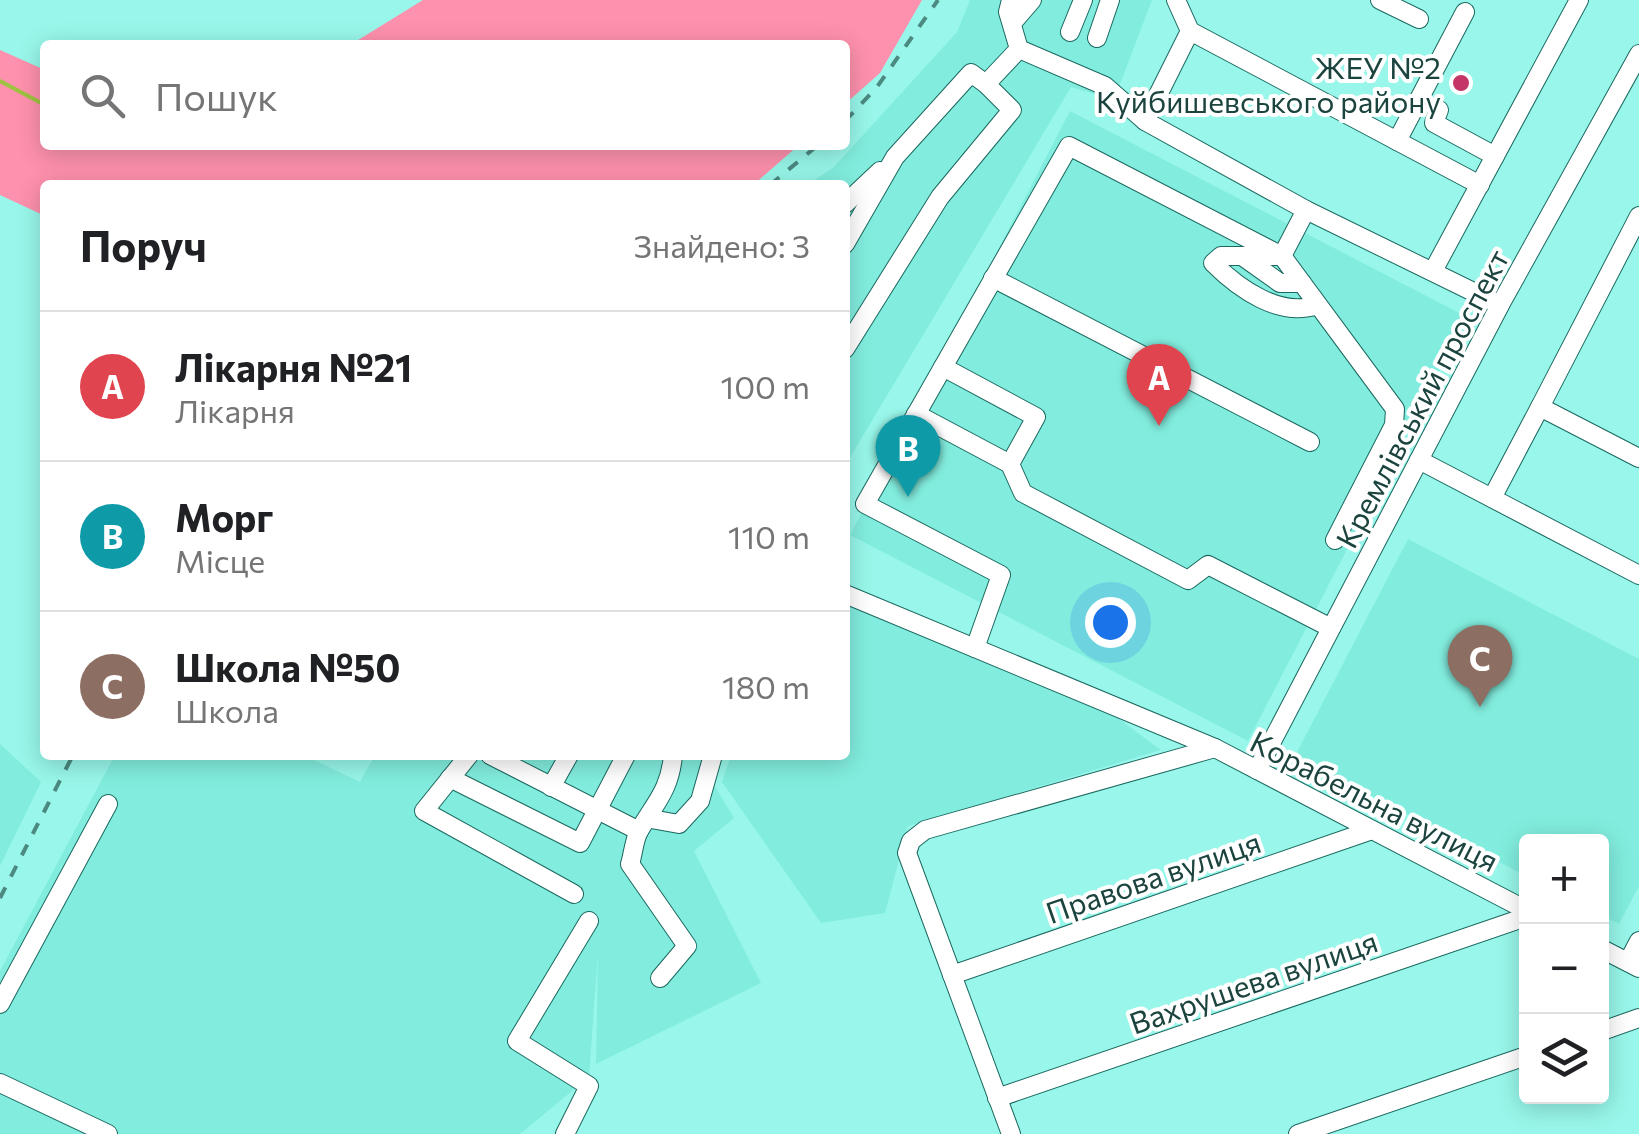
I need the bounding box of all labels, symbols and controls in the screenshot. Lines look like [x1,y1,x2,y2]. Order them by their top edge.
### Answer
search box [40,40,850,150]
place label: ЖЕУ №2 Куйбишевського району [1096,48,1441,119]
icon: search [75,68,130,123]
text: Пошук [155,72,278,119]
marker: ЖЕУ №2 Куйбишевського району [1450,72,1472,94]
text: Поруч [80,219,207,271]
text: Знайдено: 3 [634,225,810,265]
street label: Кремлівський проспект [1327,242,1515,554]
text: Лікарня №21 [175,343,412,390]
pin: A [1126,344,1192,426]
text: A [101,366,124,406]
text: 100 m [721,366,810,406]
text: Лікарня [175,390,295,430]
pin: B [876,414,940,497]
text: Морг [175,493,273,540]
text: B [102,516,123,556]
text: 110 m [728,516,810,556]
text: Місце [175,540,265,580]
your location [1085,597,1136,648]
pin: C [1448,624,1512,707]
text: Школа №50 [175,643,401,690]
text: C [102,666,123,706]
text: 180 m [722,666,810,706]
text: Школа [175,690,279,730]
street label: Корабельна вулиця [1245,721,1505,879]
street label: Правова вулиця [1041,822,1265,930]
map controls [1519,834,1609,1104]
button: + [1519,834,1609,924]
street label: Вахрушева вулиця [1124,921,1382,1041]
button: − [1519,924,1609,1014]
button: layers [1519,1014,1609,1104]

